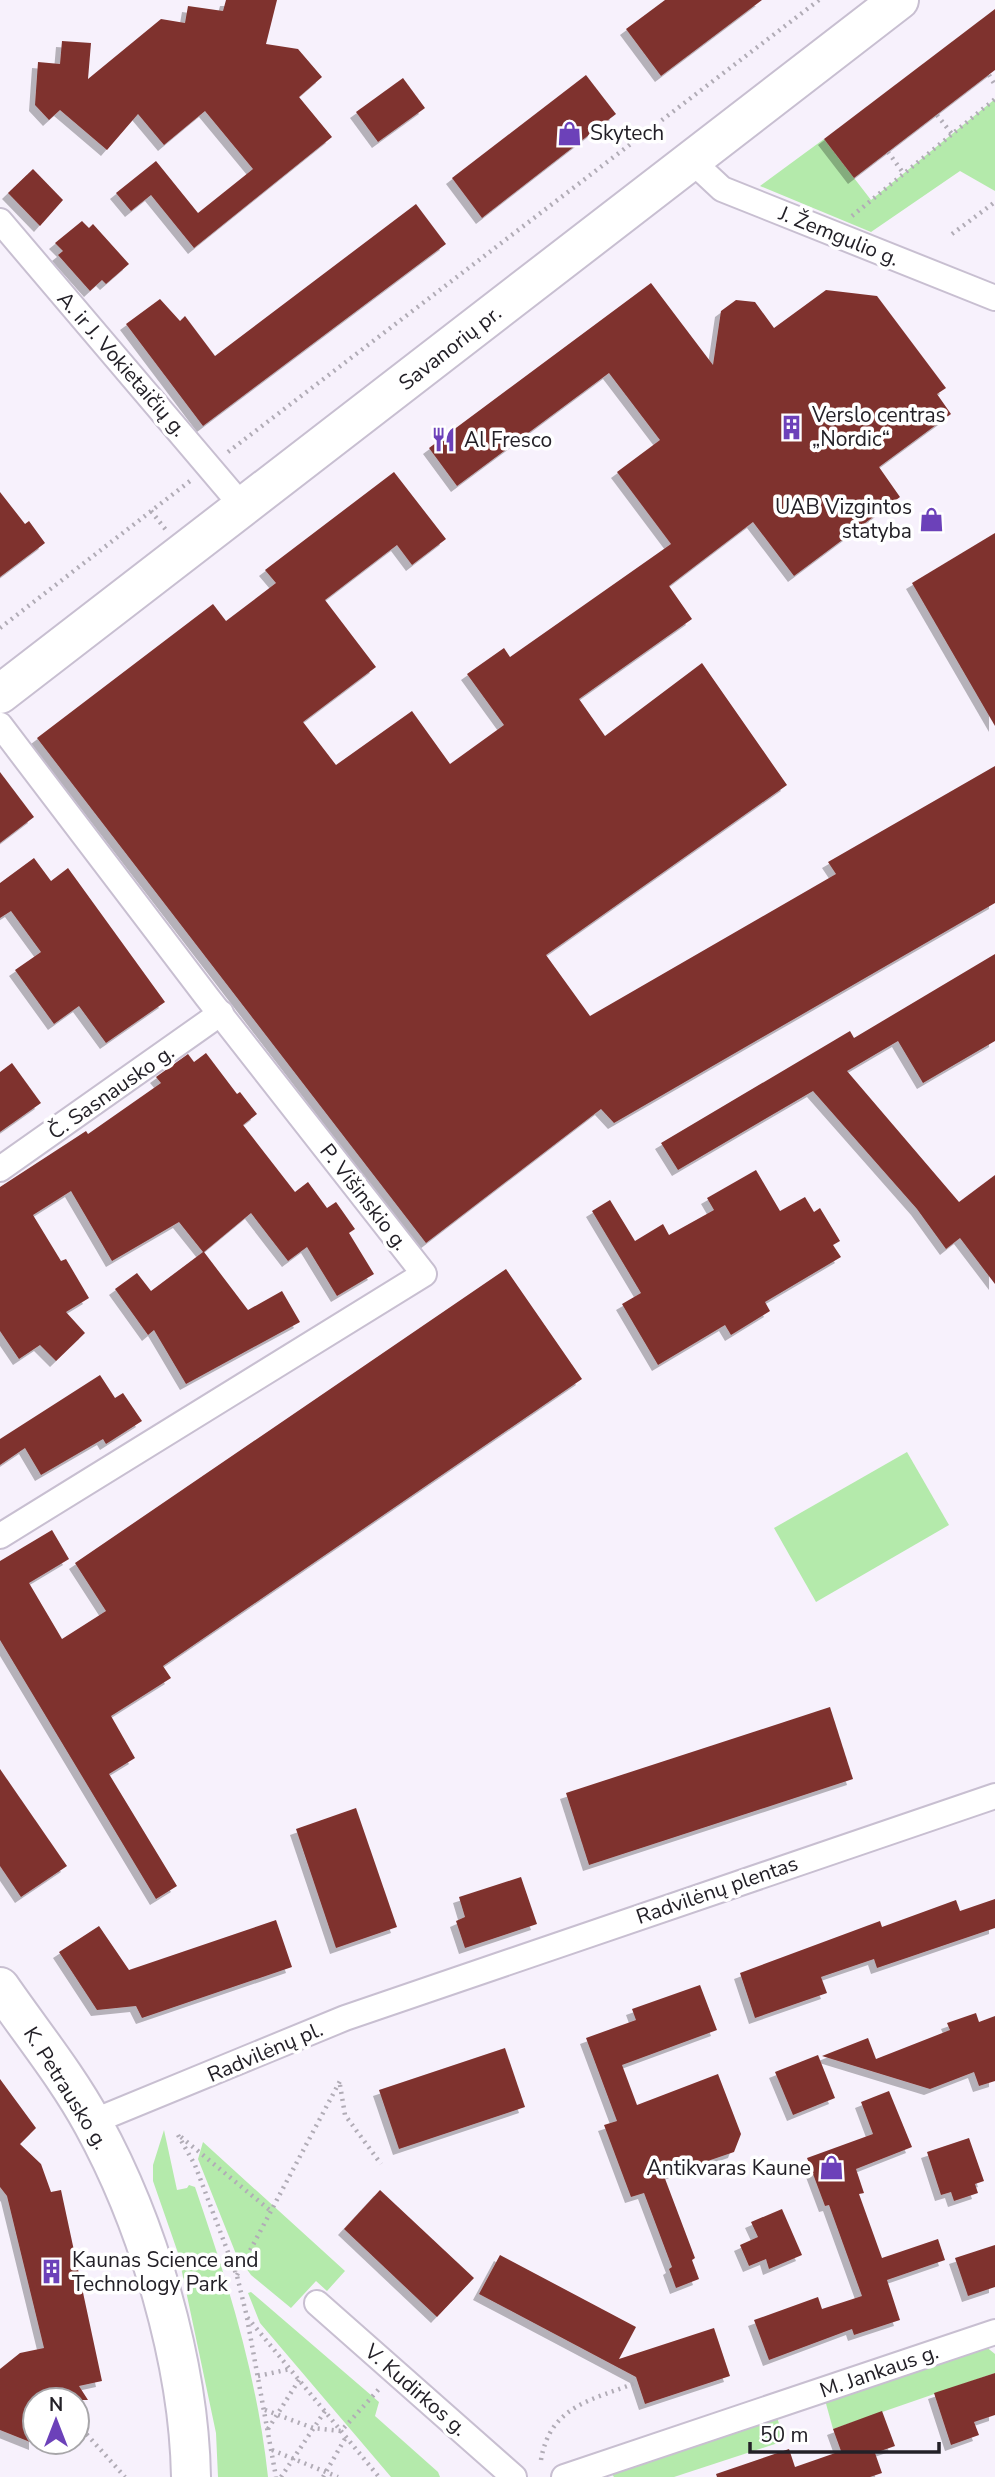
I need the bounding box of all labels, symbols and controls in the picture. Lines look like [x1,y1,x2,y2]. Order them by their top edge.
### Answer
shop icon: Skytech [556,119,584,147]
place label: Skytech [590,119,664,147]
street label: J. Žemgulio g. [774,199,903,273]
street label: A. ir J. Vokietaičių g. [51,285,193,443]
street label: Savanorių pr. [393,299,507,397]
place label: Verslo centras „Nordic“ [811,401,946,453]
building icon: Verslo centras „Nordic“ [778,413,806,441]
restaurant icon: Al Fresco [430,426,458,454]
place label: Al Fresco [464,426,552,454]
place label: UAB Vizgintos statyba [775,493,912,545]
shop icon: UAB Vizgintos statyba [918,505,946,533]
street label: Č. Sasnausko g. [42,1038,180,1146]
street label: P. Višinskio g. [313,1138,415,1256]
street label: Radvilėnų plentas [632,1849,802,1931]
street label: Radvilėnų pl. [203,2015,327,2089]
street label: K. Petrausko g. [17,2021,115,2155]
place label: Antikvaras Kaune [646,2154,811,2182]
shop icon: Antikvaras Kaune [817,2154,845,2182]
place label: Kaunas Science and Technology Park [72,2246,259,2298]
building icon: Kaunas Science and Technology Park [38,2258,66,2286]
street label: V. Kudirkos g. [358,2337,473,2442]
street label: M. Jankaus g. [816,2338,942,2404]
north arrow [21,2386,91,2456]
text: N [49,2392,63,2418]
scale bar [750,2410,939,2454]
text: 50 m [760,2421,809,2449]

